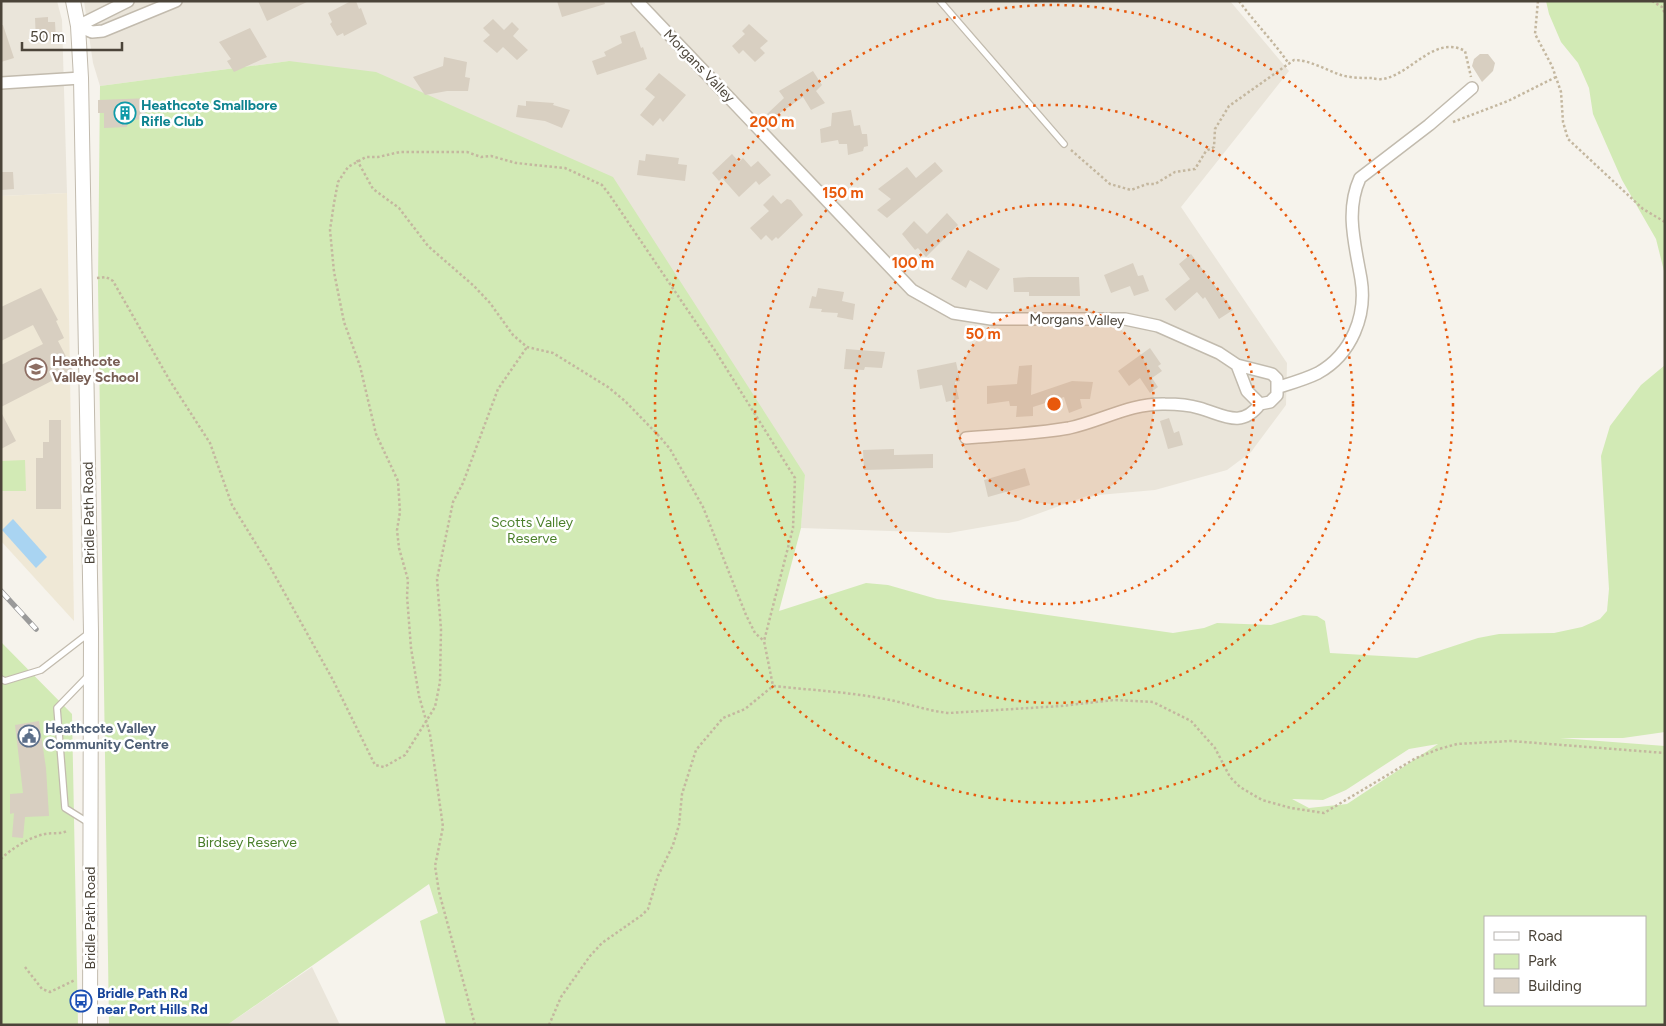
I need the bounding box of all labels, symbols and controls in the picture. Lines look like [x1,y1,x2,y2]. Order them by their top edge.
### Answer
scale bar [22,20,122,52]
street label: Morgans Valley [660,26,739,107]
text: 50 m [30,28,65,46]
place label: Heathcote Smallbore Rifle Club [141,97,278,130]
building icon: Heathcote Smallbore Rifle Club [113,101,137,125]
text: 200 m [750,113,794,131]
text: 150 m [822,184,864,202]
text: 100 m [892,254,934,272]
street label: Morgans Valley [1029,311,1125,329]
text: 50 m [965,325,1001,343]
place label: Heathcote Valley School [52,353,139,386]
school or university icon: Heathcote Valley School [24,357,48,381]
centre of rings [1045,395,1063,413]
street label: Bridle Path Road [80,461,98,565]
park label: Scotts Valley Reserve [491,514,574,547]
place label: Heathcote Valley Community Centre [45,720,169,753]
public building icon: Heathcote Valley Community Centre [17,724,41,748]
park label: Birdsey Reserve [197,834,297,851]
street label: Bridle Path Road [82,867,99,969]
legend [1484,916,1646,1006]
text: Road [1528,927,1563,945]
text: Park [1528,952,1557,970]
text: Building [1528,977,1582,995]
place label: Bridle Path Rd near Port Hills Rd [97,985,208,1018]
bus stop icon: Bridle Path Rd near Port Hills Rd [69,989,93,1013]

